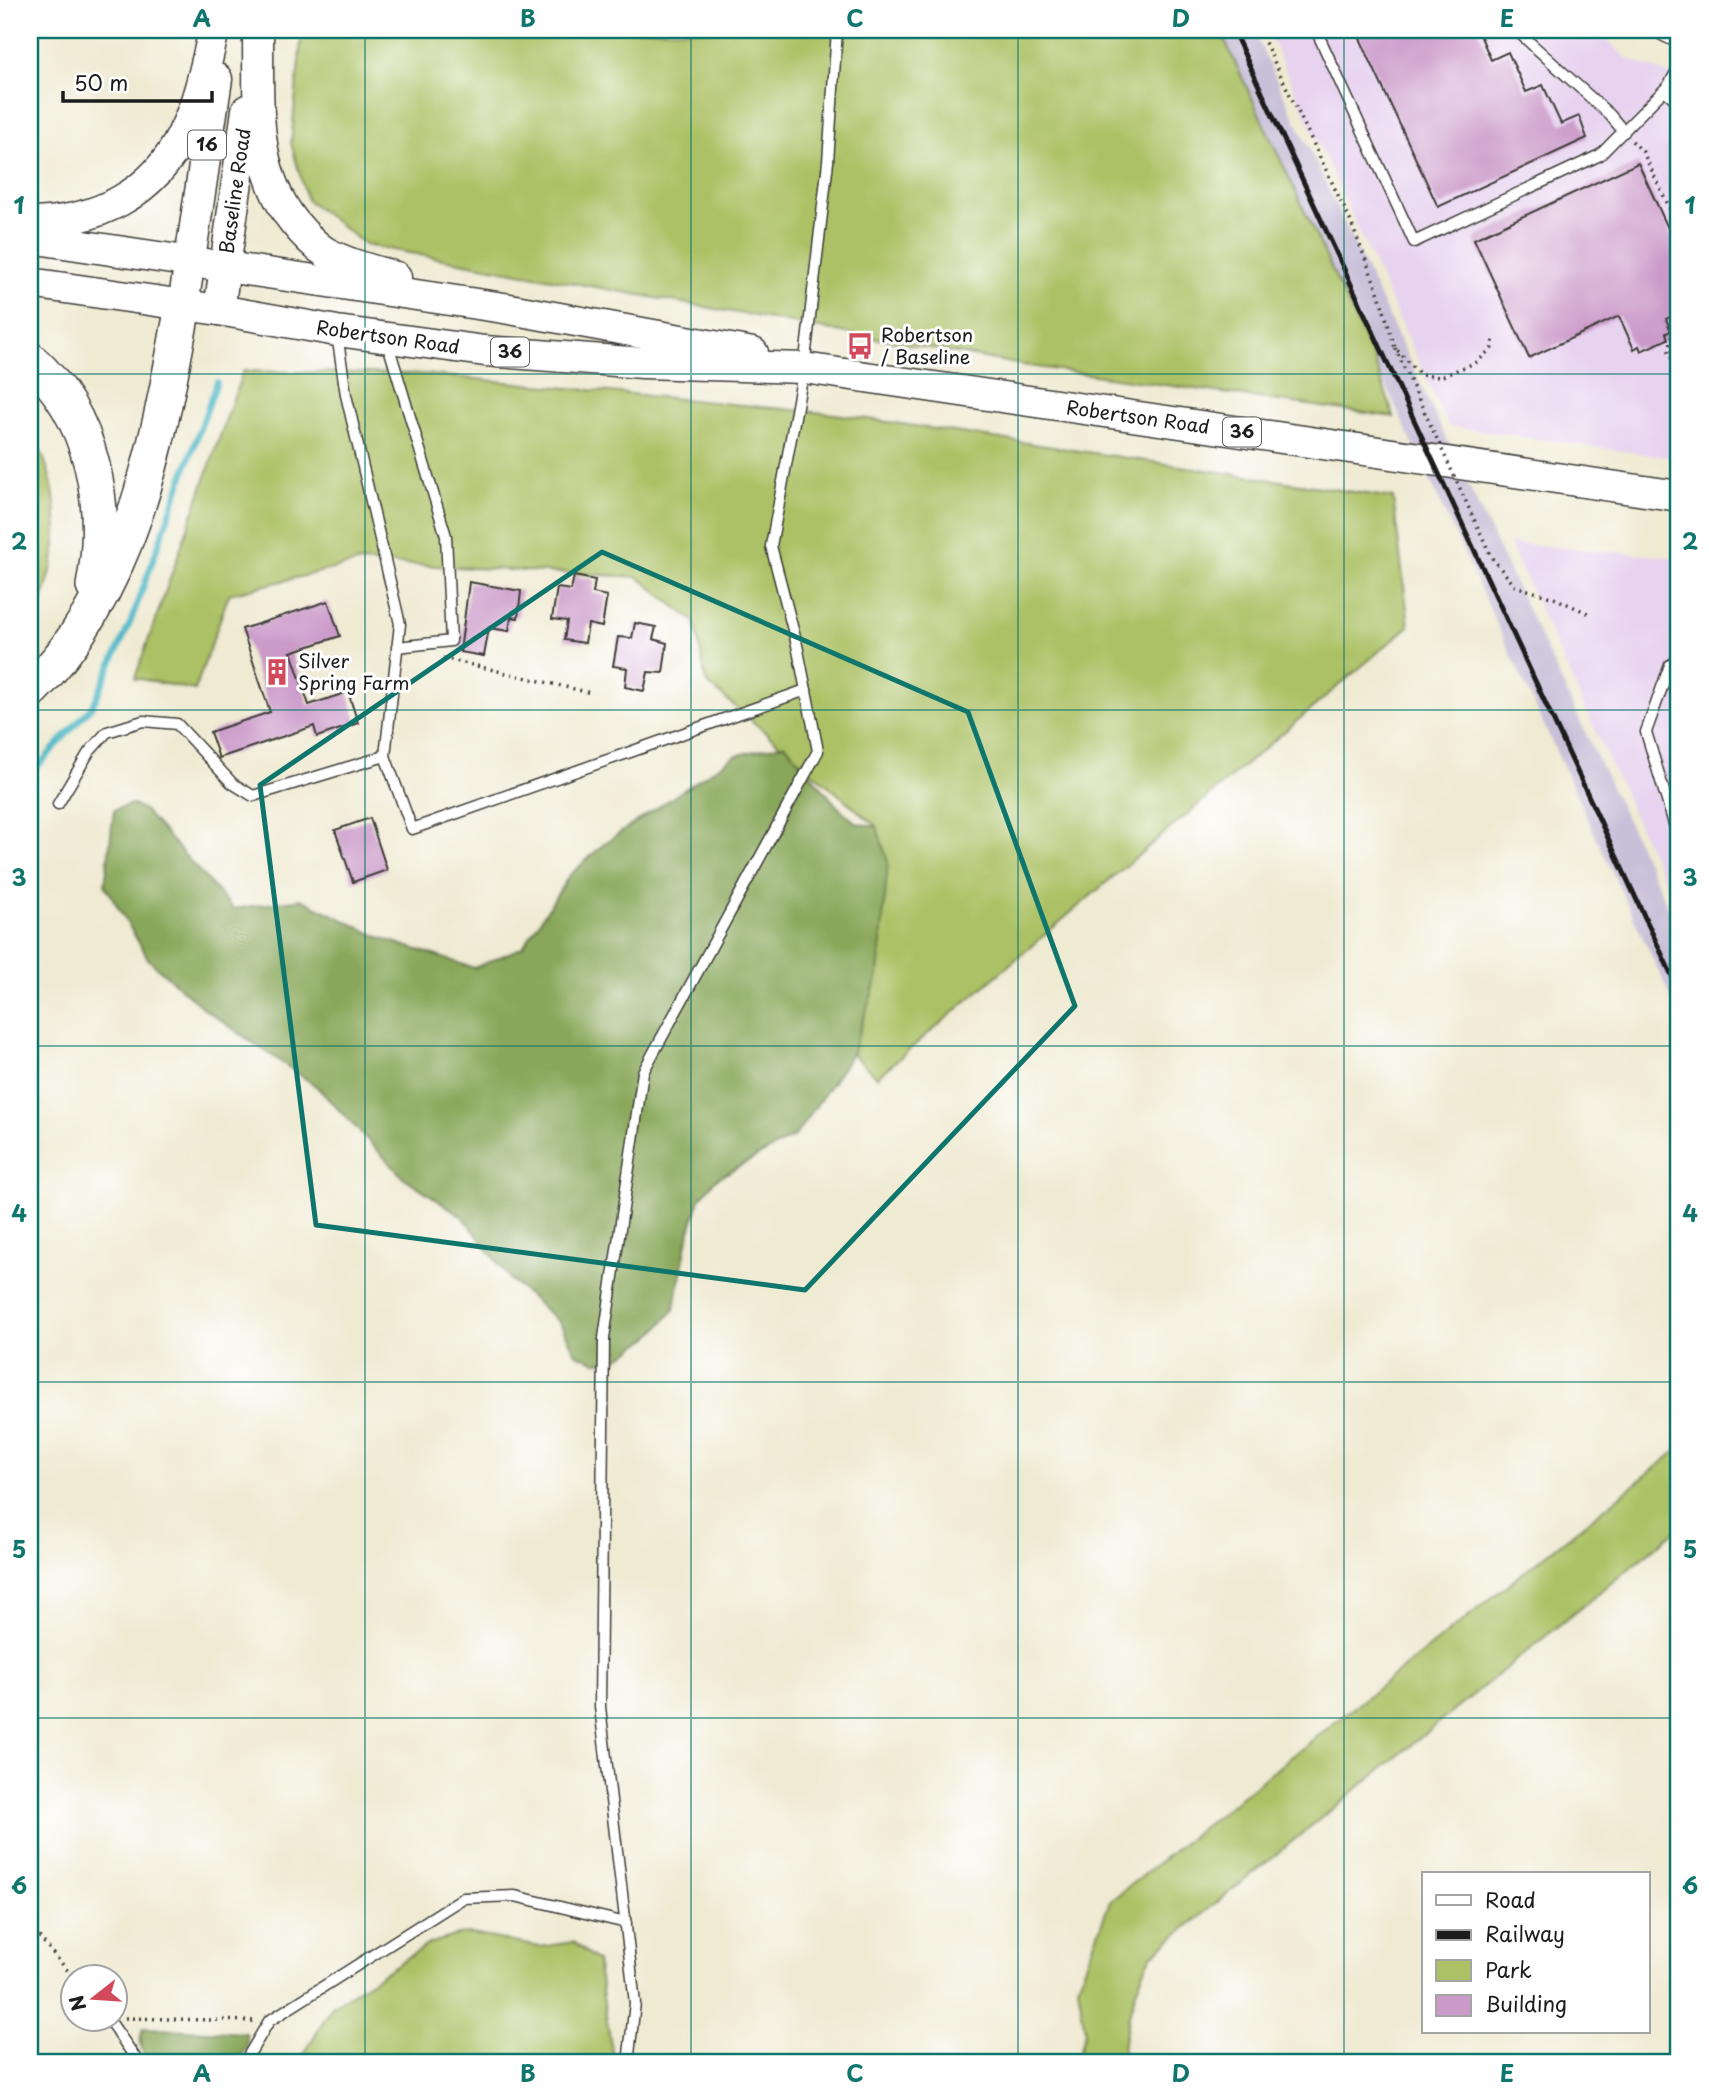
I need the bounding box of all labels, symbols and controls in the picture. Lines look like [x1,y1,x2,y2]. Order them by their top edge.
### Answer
text: A [193,0,211,35]
text: B [520,0,536,35]
text: C [846,0,864,35]
text: D [1172,0,1190,35]
text: E [1500,0,1514,35]
scale bar [63,60,212,104]
text: 50 m [74,66,128,98]
street label: Baseline Road [211,126,257,256]
road number: 16 [188,130,226,160]
text: 1 [14,187,25,222]
text: 1 [1685,187,1696,222]
street label: Robertson Road [315,312,462,360]
place label: Robertson / Baseline [881,320,973,370]
bus stop icon: Robertson / Baseline [845,331,875,361]
road number: 36 [491,338,529,366]
street label: Robertson Road [1065,392,1212,440]
road number: 36 [1223,418,1261,446]
text: 2 [11,523,27,558]
text: 2 [1682,523,1698,558]
place label: Silver Spring Farm [298,646,410,696]
building icon: Silver Spring Farm [262,657,292,687]
text: 3 [11,859,27,894]
text: 3 [1682,859,1698,894]
text: 4 [11,1195,27,1230]
text: 4 [1682,1195,1698,1230]
text: 5 [12,1531,26,1566]
text: 5 [1683,1531,1697,1566]
text: 6 [11,1867,27,1902]
text: 6 [1682,1867,1698,1902]
legend [1422,1872,1650,2034]
text: Road [1485,1883,1536,1915]
text: Railway [1485,1917,1565,1949]
text: Park [1485,1953,1532,1985]
north arrow [60,1964,130,2034]
text: Building [1485,1987,1567,2019]
text: N [61,1992,92,2015]
text: A [193,2055,211,2090]
text: B [520,2055,536,2090]
text: C [846,2055,864,2090]
text: D [1172,2055,1190,2090]
text: E [1500,2055,1514,2090]

